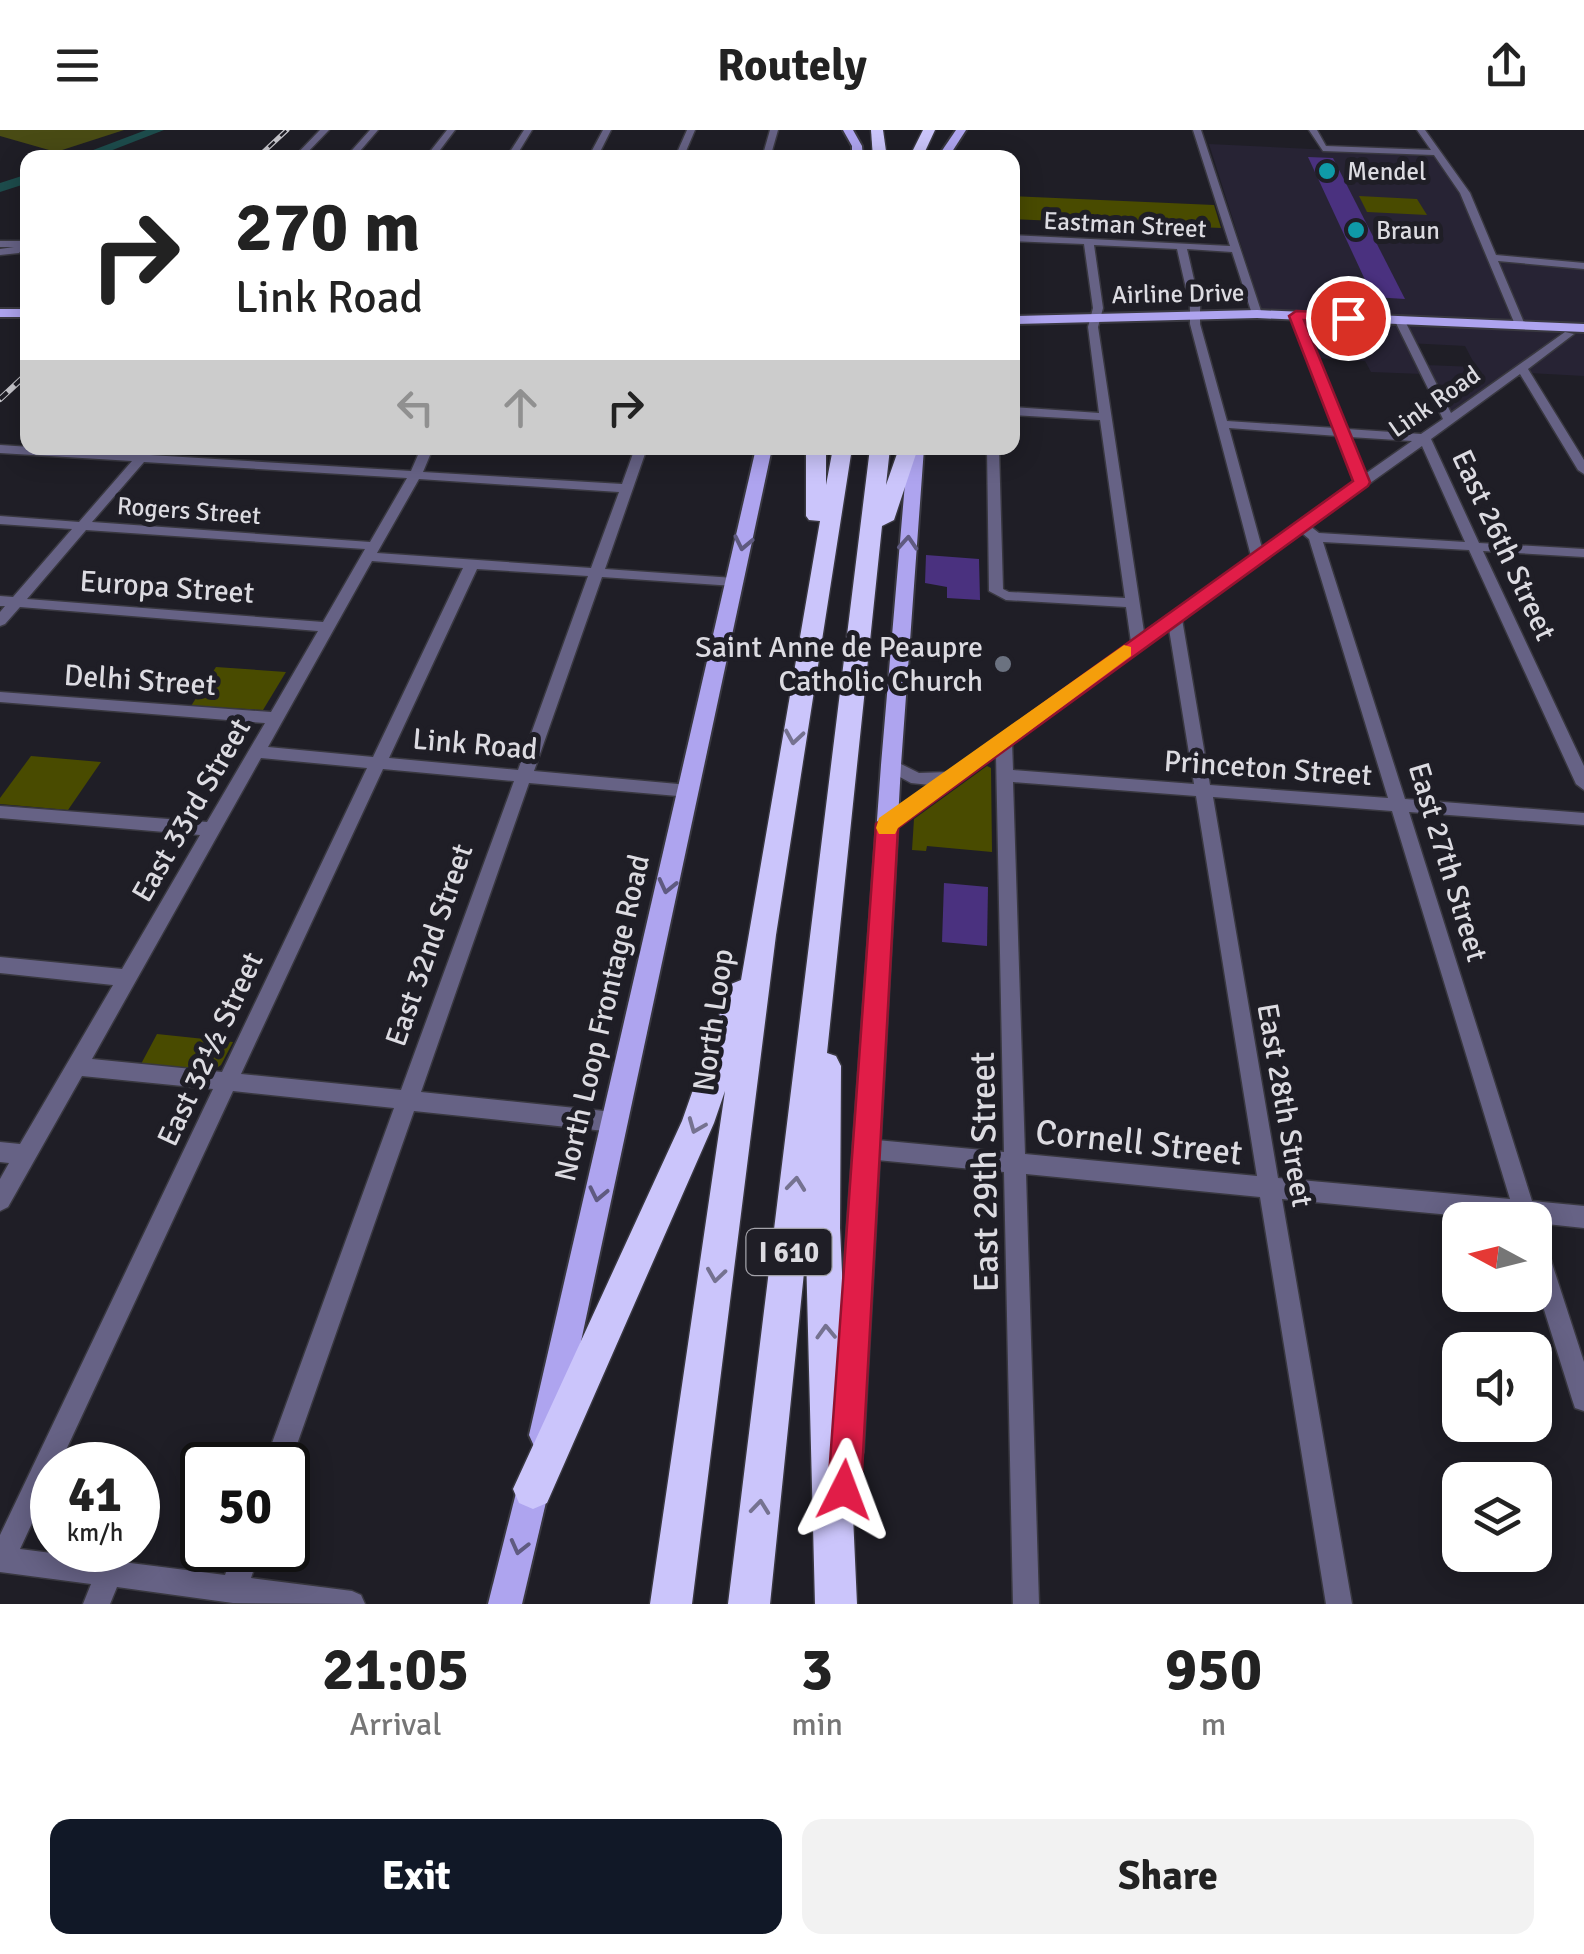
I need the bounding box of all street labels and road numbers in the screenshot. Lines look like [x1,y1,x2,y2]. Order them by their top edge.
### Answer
street label: Eastman Street [1043,205,1208,244]
street label: Airline Drive [1111,277,1245,310]
street label: Link Road [1383,359,1486,444]
street label: East 26th Street [1443,444,1564,646]
street label: Rogers Street [116,490,262,531]
street label: Europa Street [78,563,256,612]
street label: Delhi Street [63,657,217,704]
street label: East 33rd Street [124,712,259,909]
street label: Link Road [411,721,539,768]
street label: Princeton Street [1163,743,1373,794]
street label: East 27th Street [1400,758,1495,966]
street label: East 32nd Street [378,839,481,1051]
street label: North Loop Frontage Road [547,851,658,1185]
street label: East 32½ Street [149,946,272,1152]
street label: North Loop [685,947,742,1093]
street label: East 28th Street [1248,1000,1321,1210]
street label: East 29th Street [961,1051,1008,1293]
street label: Cornell Street [1033,1110,1244,1175]
road number: I 610 [746,1229,832,1275]

